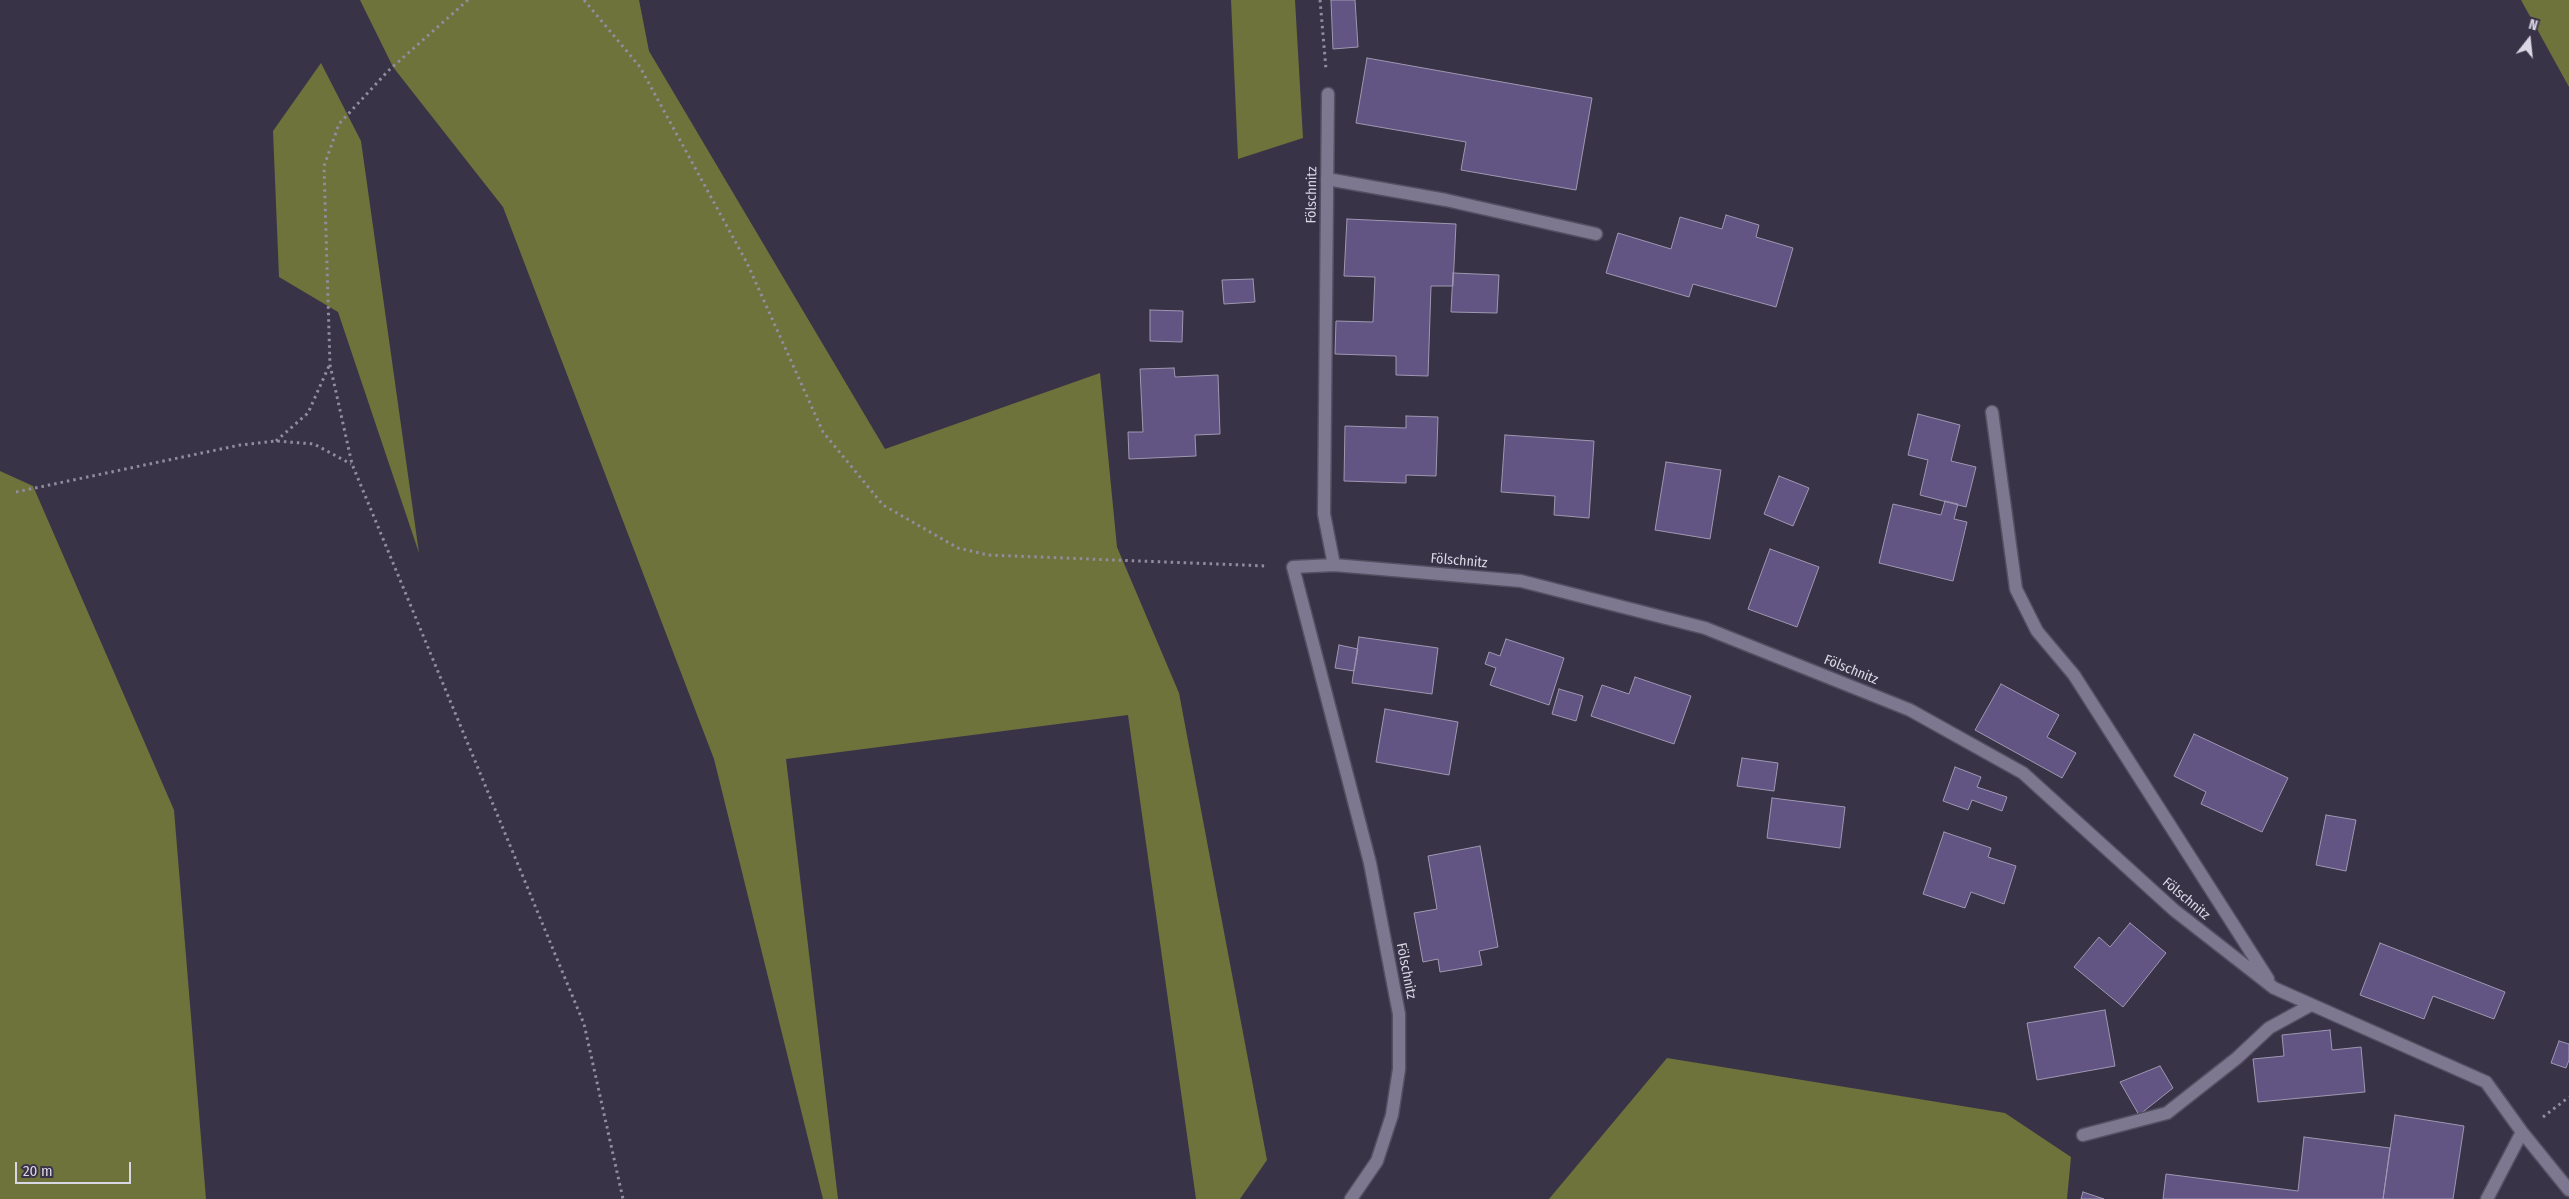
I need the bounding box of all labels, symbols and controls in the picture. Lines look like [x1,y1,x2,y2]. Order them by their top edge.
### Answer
north arrow [2504,15,2554,65]
text: N [2527,16,2540,34]
street label: Fölschnitz [1303,166,1321,224]
street label: Fölschnitz [1430,550,1488,572]
street label: Fölschnitz [1821,652,1881,688]
street label: Fölschnitz [2159,874,2213,924]
street label: Fölschnitz [1392,941,1420,1001]
scale bar [18,1152,134,1184]
text: 20 m [23,1162,53,1180]

